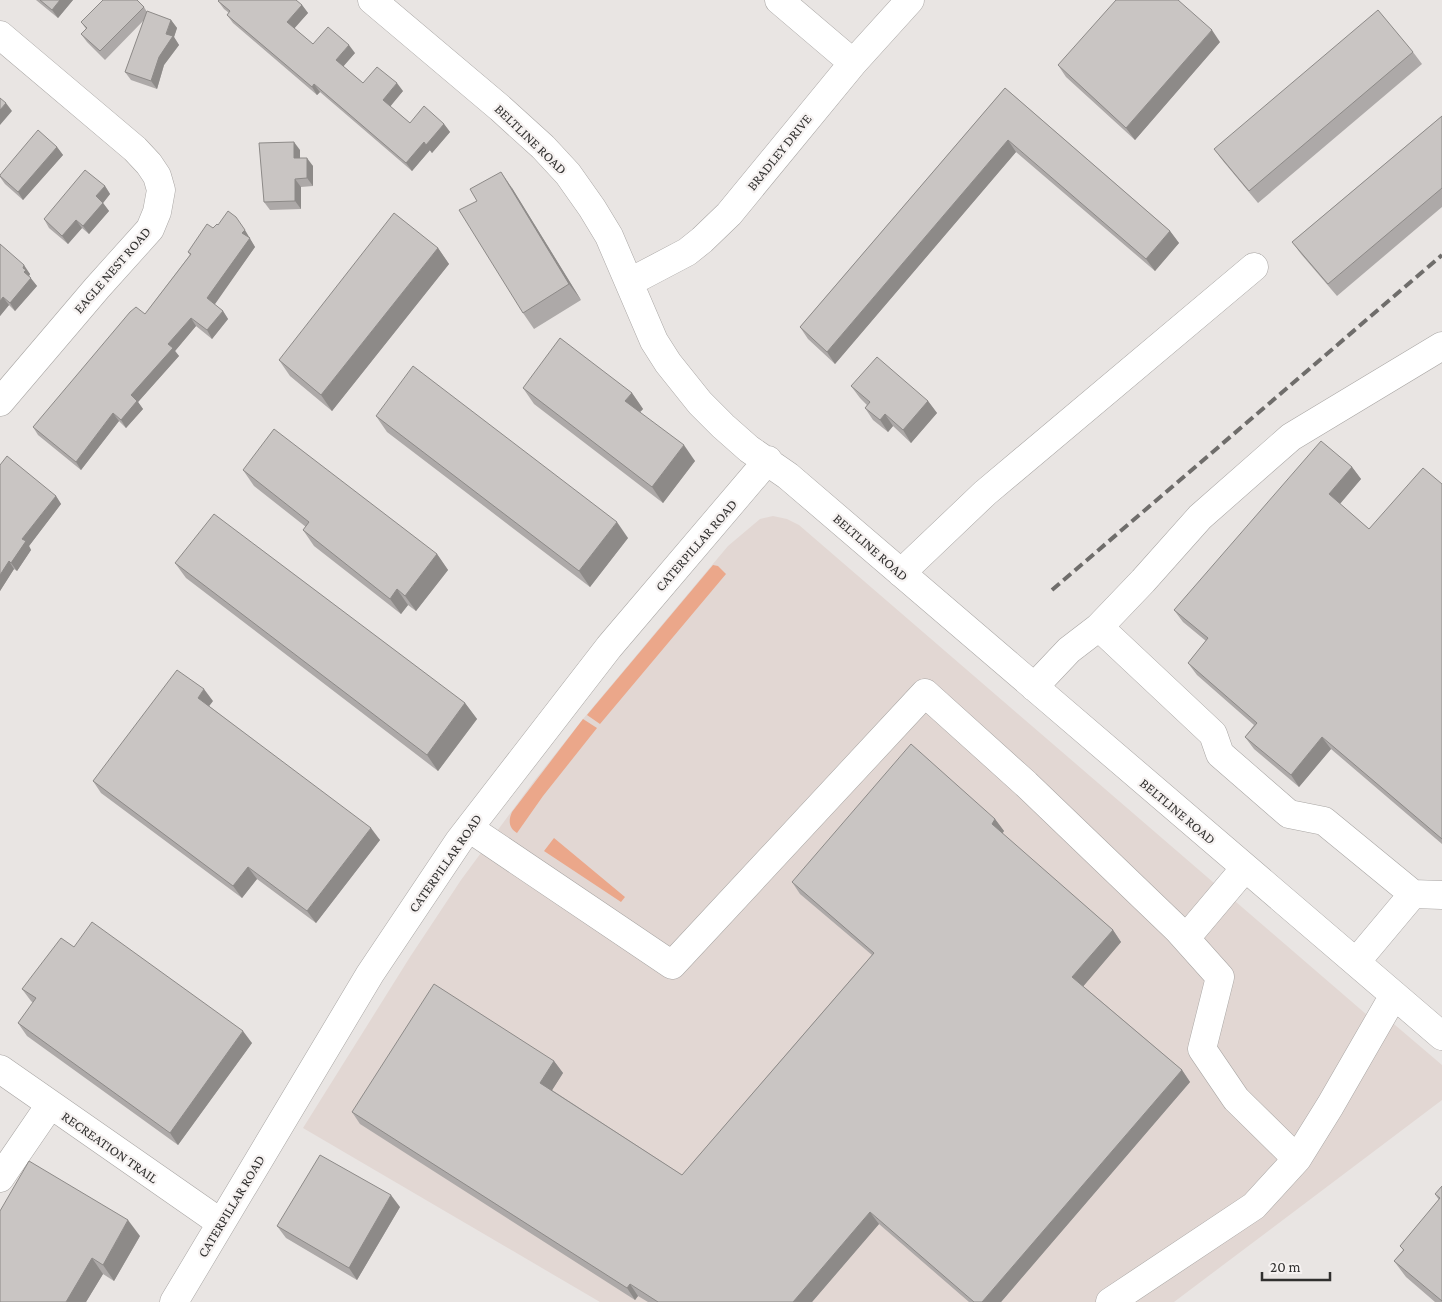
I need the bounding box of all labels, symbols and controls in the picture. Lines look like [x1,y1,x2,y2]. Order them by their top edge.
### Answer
street label: BELTLINE ROAD [492,101,570,177]
street label: BRADLEY DRIVE [743,110,815,193]
street label: EAGLE NEST ROAD [70,224,154,316]
street label: CATERPILLAR ROAD [652,496,740,594]
street label: BELTLINE ROAD [830,510,912,584]
street label: BELTLINE ROAD [1137,775,1219,847]
street label: CATERPILLAR ROAD [405,811,485,915]
street label: RECREATION TRAIL [59,1108,161,1186]
street label: CATERPILLAR ROAD [194,1152,268,1260]
scale bar [1262,1250,1330,1282]
text: 20 m [1270,1259,1301,1275]

